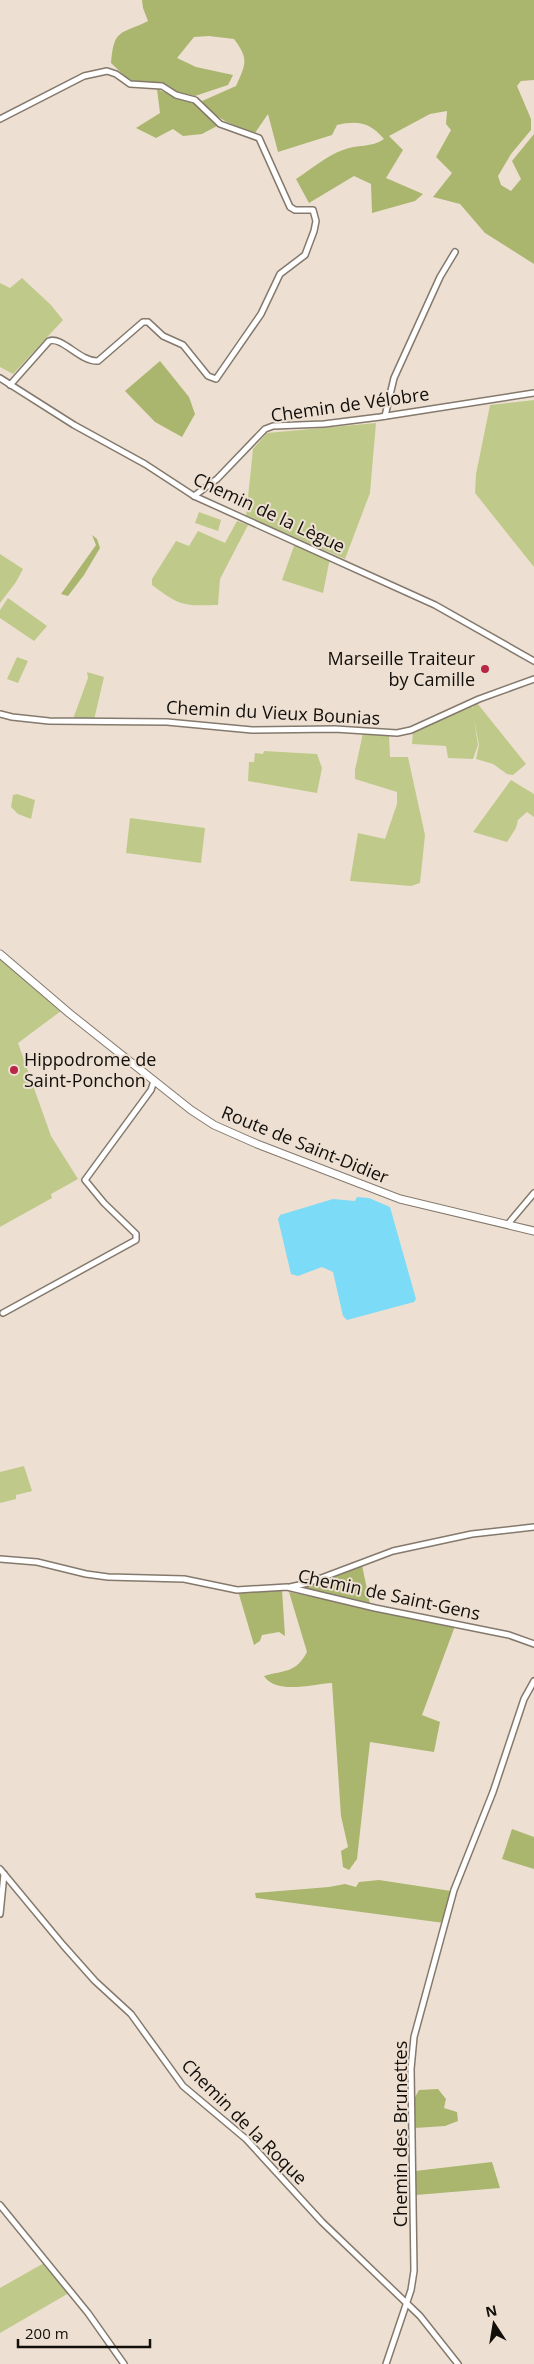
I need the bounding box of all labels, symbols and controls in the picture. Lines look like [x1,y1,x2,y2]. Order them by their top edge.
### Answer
street label: Chemin de Vélobre [269,381,431,427]
street label: Chemin de la Lègue [190,466,349,558]
place label: Marseille Traiteur by Camille [328,646,476,691]
marker: Marseille Traiteur by Camille [479,663,491,675]
street label: Chemin du Vieux Bounias [165,694,381,730]
place label: Hippodrome de Saint-Ponchon [24,1047,156,1092]
marker: Hippodrome de Saint-Ponchon [8,1064,20,1076]
street label: Route de Saint-Didier [218,1100,393,1189]
street label: Chemin de Saint-Gens [296,1563,483,1625]
street label: Chemin des Brunettes [388,2041,412,2227]
street label: Chemin de la Roque [177,2053,313,2189]
north arrow [469,2299,519,2349]
text: N [484,2300,499,2321]
scale bar [18,2316,150,2348]
text: 200 m [25,2323,69,2343]

